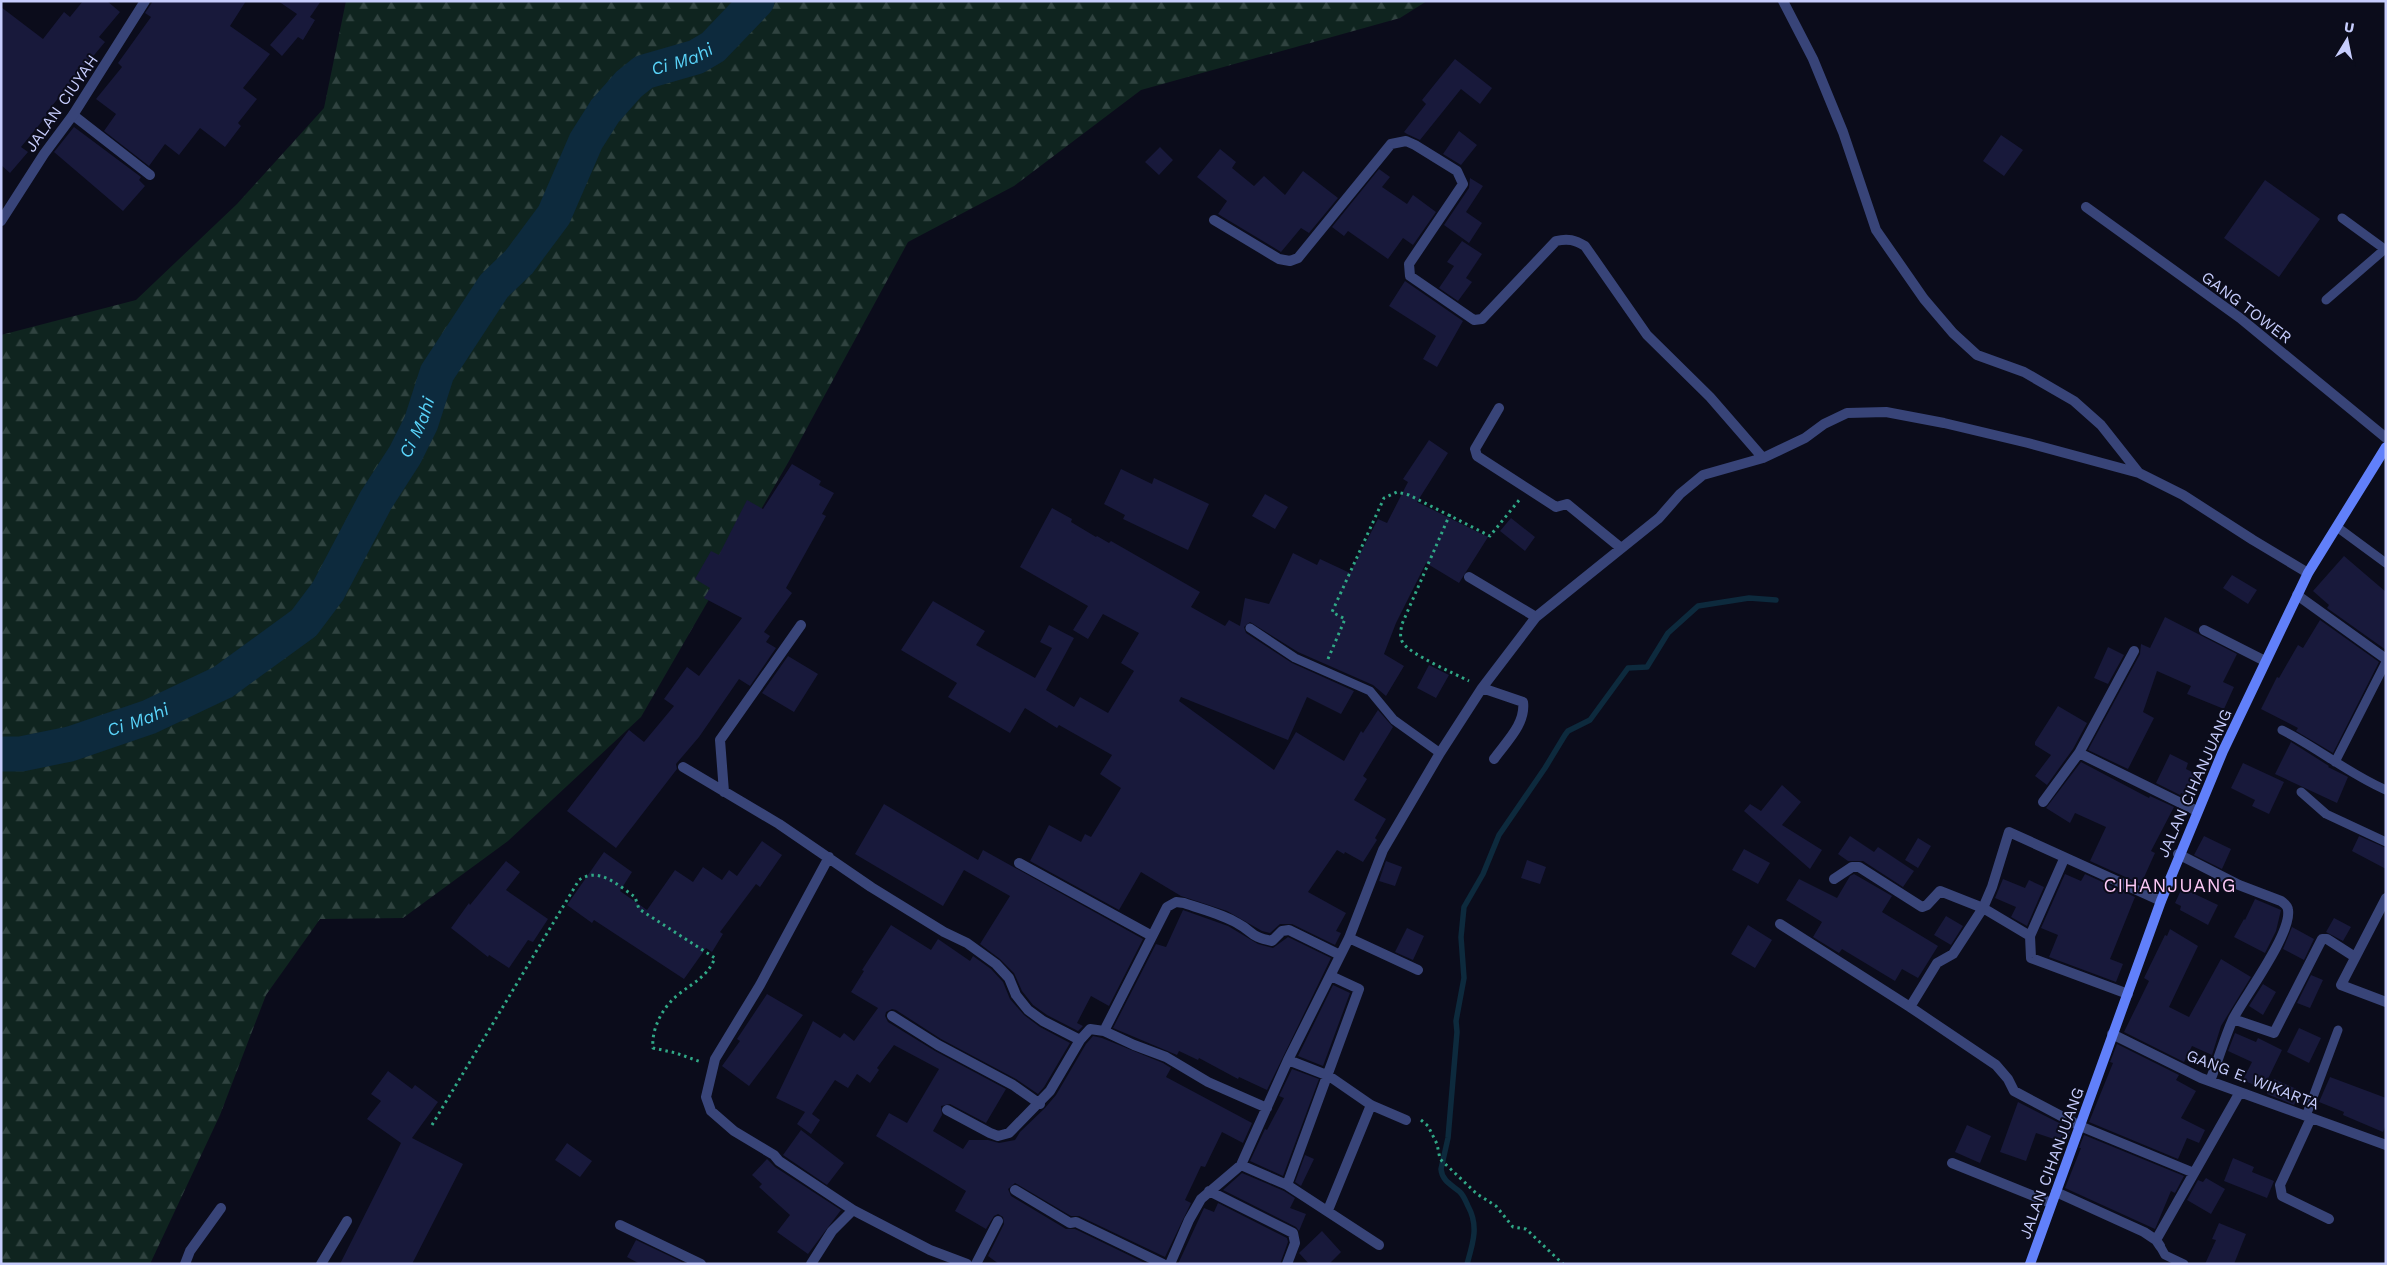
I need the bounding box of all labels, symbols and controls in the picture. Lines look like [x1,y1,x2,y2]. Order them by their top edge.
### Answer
north arrow [2322,15,2372,65]
text: U [2343,18,2356,36]
water label: Ci Mahi [648,38,718,79]
street label: JALAN CIUYAH [21,51,102,155]
street label: GANG TOWER [2198,267,2295,347]
water label: Ci Mahi [394,393,439,461]
water label: Ci Mahi [104,698,173,741]
street label: JALAN CIHANJUANG [2153,706,2236,860]
district label: CIHANJUANG [2103,874,2237,897]
street label: GANG E. WIKARTA [2184,1045,2322,1114]
street label: JALAN CIHANJUANG [2015,1085,2088,1242]

